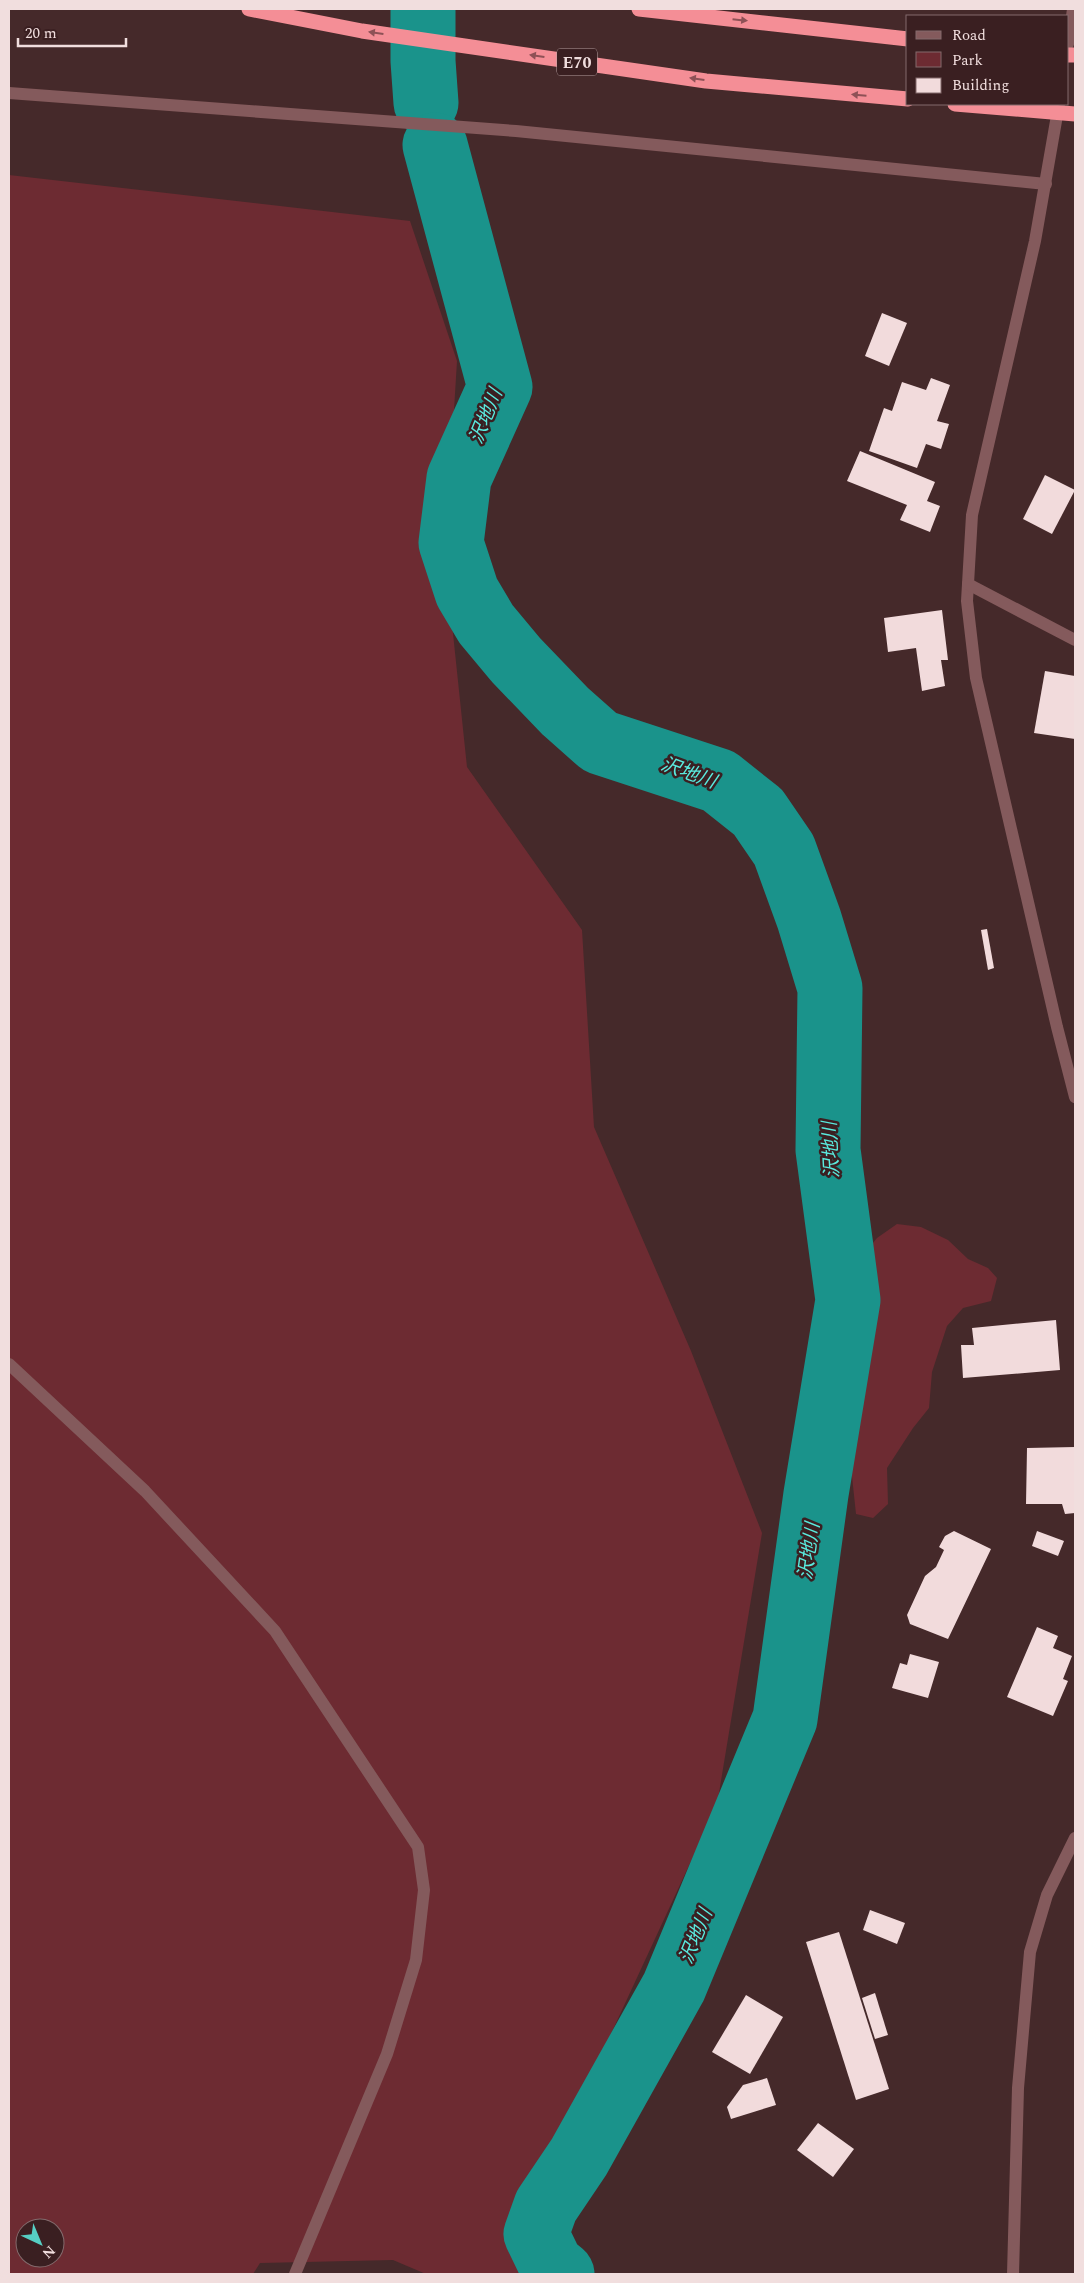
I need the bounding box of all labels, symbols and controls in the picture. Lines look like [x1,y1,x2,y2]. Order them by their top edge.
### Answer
scale bar [18,15,125,47]
legend [906,15,1069,105]
one-way arrow [732,16,748,24]
text: 20 m [25,22,57,45]
text: Road [952,24,986,47]
one-way arrow [367,29,383,37]
road number: E70 [557,48,597,76]
text: Park [952,49,983,72]
one-way arrow [528,52,544,60]
text: Building [952,74,1009,97]
one-way arrow [689,75,705,83]
one-way arrow [851,91,867,99]
water label: 沢地川 [462,383,511,448]
water label: 沢地川 [657,750,722,797]
water label: 沢地川 [815,1119,847,1179]
water label: 沢地川 [791,1519,828,1581]
water label: 沢地川 [672,1903,721,1968]
north arrow [15,2218,65,2268]
text: N [37,2240,60,2264]

